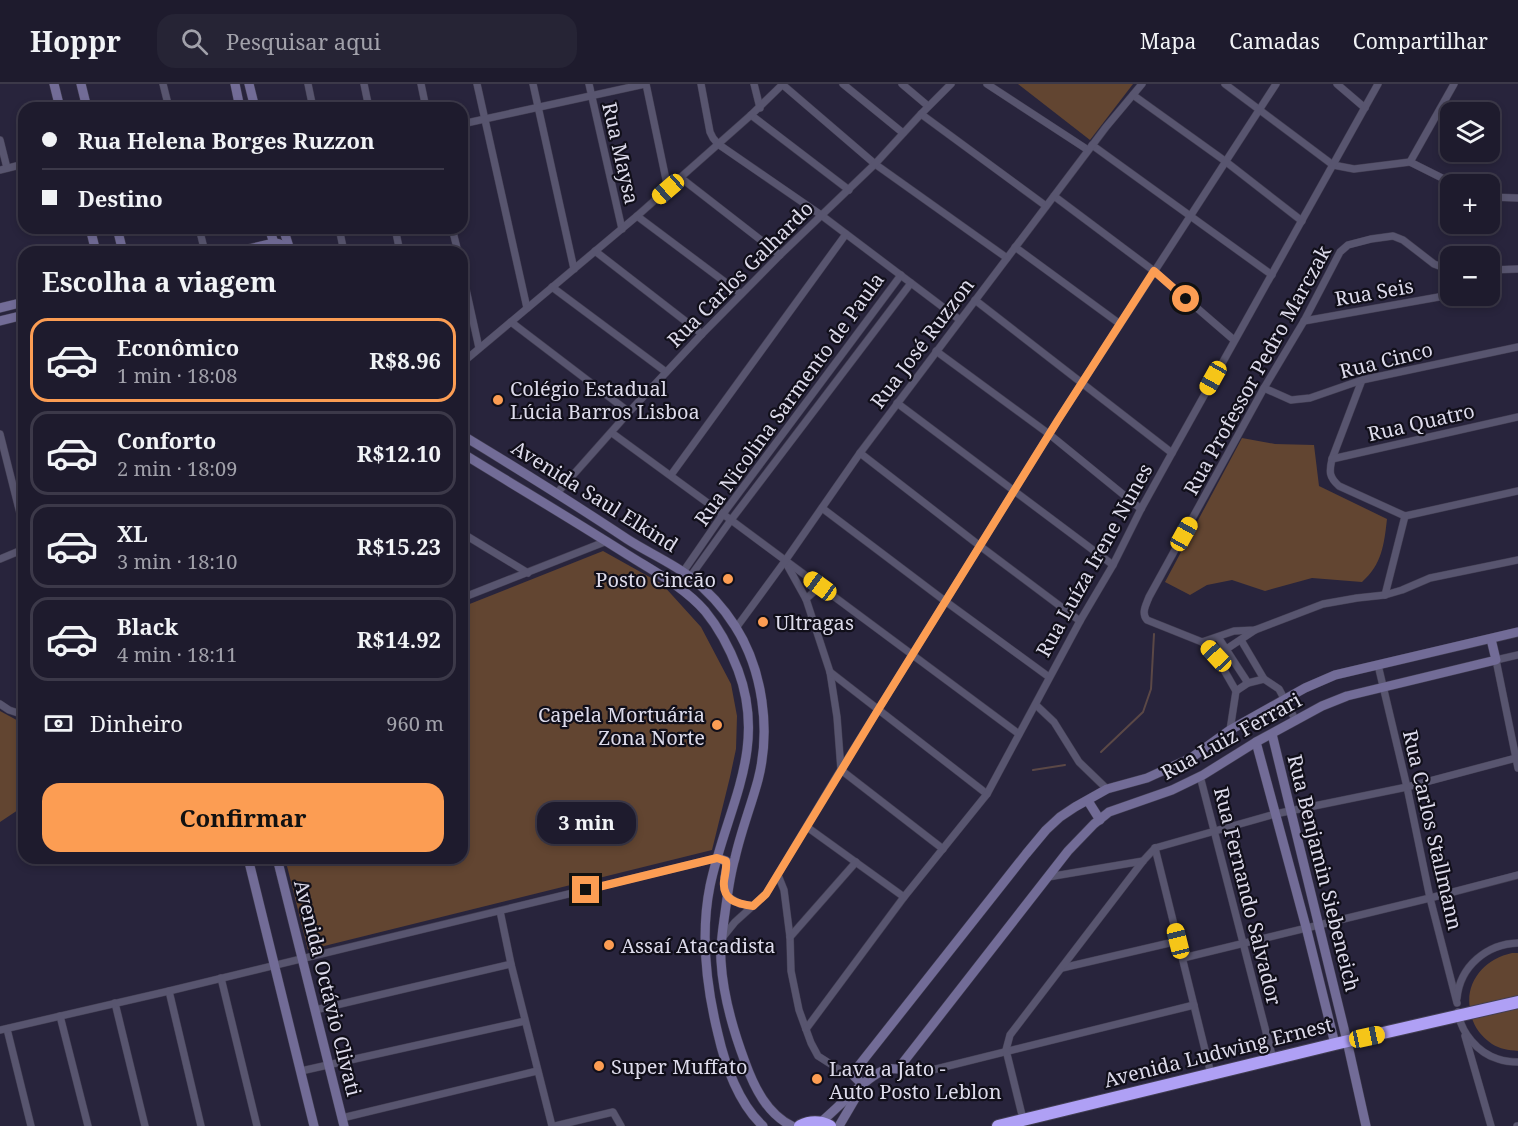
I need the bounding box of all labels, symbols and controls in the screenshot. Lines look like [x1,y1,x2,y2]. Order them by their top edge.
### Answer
search box [157,14,577,68]
text: Hoppr [30,22,121,60]
icon: search [178,25,211,58]
text: Pesquisar aqui [226,26,381,56]
text: Mapa [1140,27,1196,55]
text: Camadas [1229,27,1320,55]
text: Compartilhar [1353,27,1488,55]
street label: Rua Maysa [596,100,646,206]
map controls [1440,102,1500,306]
button: layers [1440,102,1500,162]
text: Rua Helena Borges Ruzzon [78,125,375,155]
car [649,170,687,208]
button: + [1440,174,1500,234]
text: Destino [78,183,163,213]
street label: Rua Carlos Galhardo [661,195,819,353]
street label: Rua Professor Pedro Marczak [1177,240,1337,500]
button: − [1440,246,1500,306]
text: Escolha a viagem [42,263,277,300]
street label: Rua Nicolina Sarmento de Paula [688,267,890,531]
street label: Rua José Ruzzon [864,272,980,414]
street label: Rua Seis [1333,272,1415,312]
route start [1172,285,1199,312]
text: Econômico [117,332,239,362]
icon: car [45,333,99,387]
street label: Rua Cinco [1337,335,1435,385]
text: R$8.96 [369,345,441,375]
car [1196,358,1230,398]
text: 1 min · 18:08 [117,362,237,389]
place label: Colégio Estadual Lúcia Barros Lisboa [510,375,700,425]
marker: Colégio Estadual Lúcia Barros Lisboa [491,393,505,407]
street label: Rua Quatro [1365,397,1477,447]
text: Conforto [117,425,216,455]
icon: car [45,426,99,480]
street label: Avenida Saul Elkind [507,434,683,558]
text: R$12.10 [357,438,441,468]
text: 2 min · 18:09 [117,455,237,482]
street label: Rua Luíza Irene Nunes [1029,458,1159,662]
car [1167,514,1201,554]
text: XL [117,518,148,548]
icon: car [45,519,99,573]
text: R$15.23 [357,531,441,561]
text: 3 min · 18:10 [117,548,237,575]
place label: Posto Cincão [595,566,716,593]
car [800,568,840,604]
marker: Posto Cincão [721,572,735,586]
place label: Ultragas [775,609,854,636]
text: Black [117,611,178,641]
icon: car [45,612,99,666]
marker: Ultragas [756,615,770,629]
text: R$14.92 [357,624,441,654]
car [1197,637,1235,675]
text: 4 min · 18:11 [117,641,237,668]
street label: Rua Luiz Ferrari [1156,686,1306,786]
place label: Capela Mortuária Zona Norte [538,701,705,751]
icon: cash [42,707,75,740]
text: Dinheiro [90,708,183,738]
text: 960 m [386,710,444,737]
marker: Capela Mortuária Zona Norte [710,718,724,732]
street label: Rua Carlos Stallmann [1397,727,1469,933]
street label: Rua Benjamin Siebeneich [1281,752,1367,995]
button: Confirmar [42,783,444,852]
street label: Rua Fernando Salvador [1208,784,1288,1008]
callout: 3 min [536,803,636,845]
text: 3 min [558,809,615,836]
route end [572,876,599,903]
street label: Avenida Octávio Clivati [288,877,368,1100]
car [1165,921,1191,961]
place label: Assaí Atacadista [621,932,776,959]
marker: Assaí Atacadista [602,938,616,952]
street label: Avenida Ludwing Ernest [1101,1011,1335,1093]
car [1348,1024,1386,1050]
place label: Super Muffato [611,1053,748,1080]
place label: Lava a Jato - Auto Posto Leblon [829,1055,1002,1105]
marker: Super Muffato [592,1059,606,1073]
marker: Lava a Jato - Auto Posto Leblon [810,1072,824,1086]

